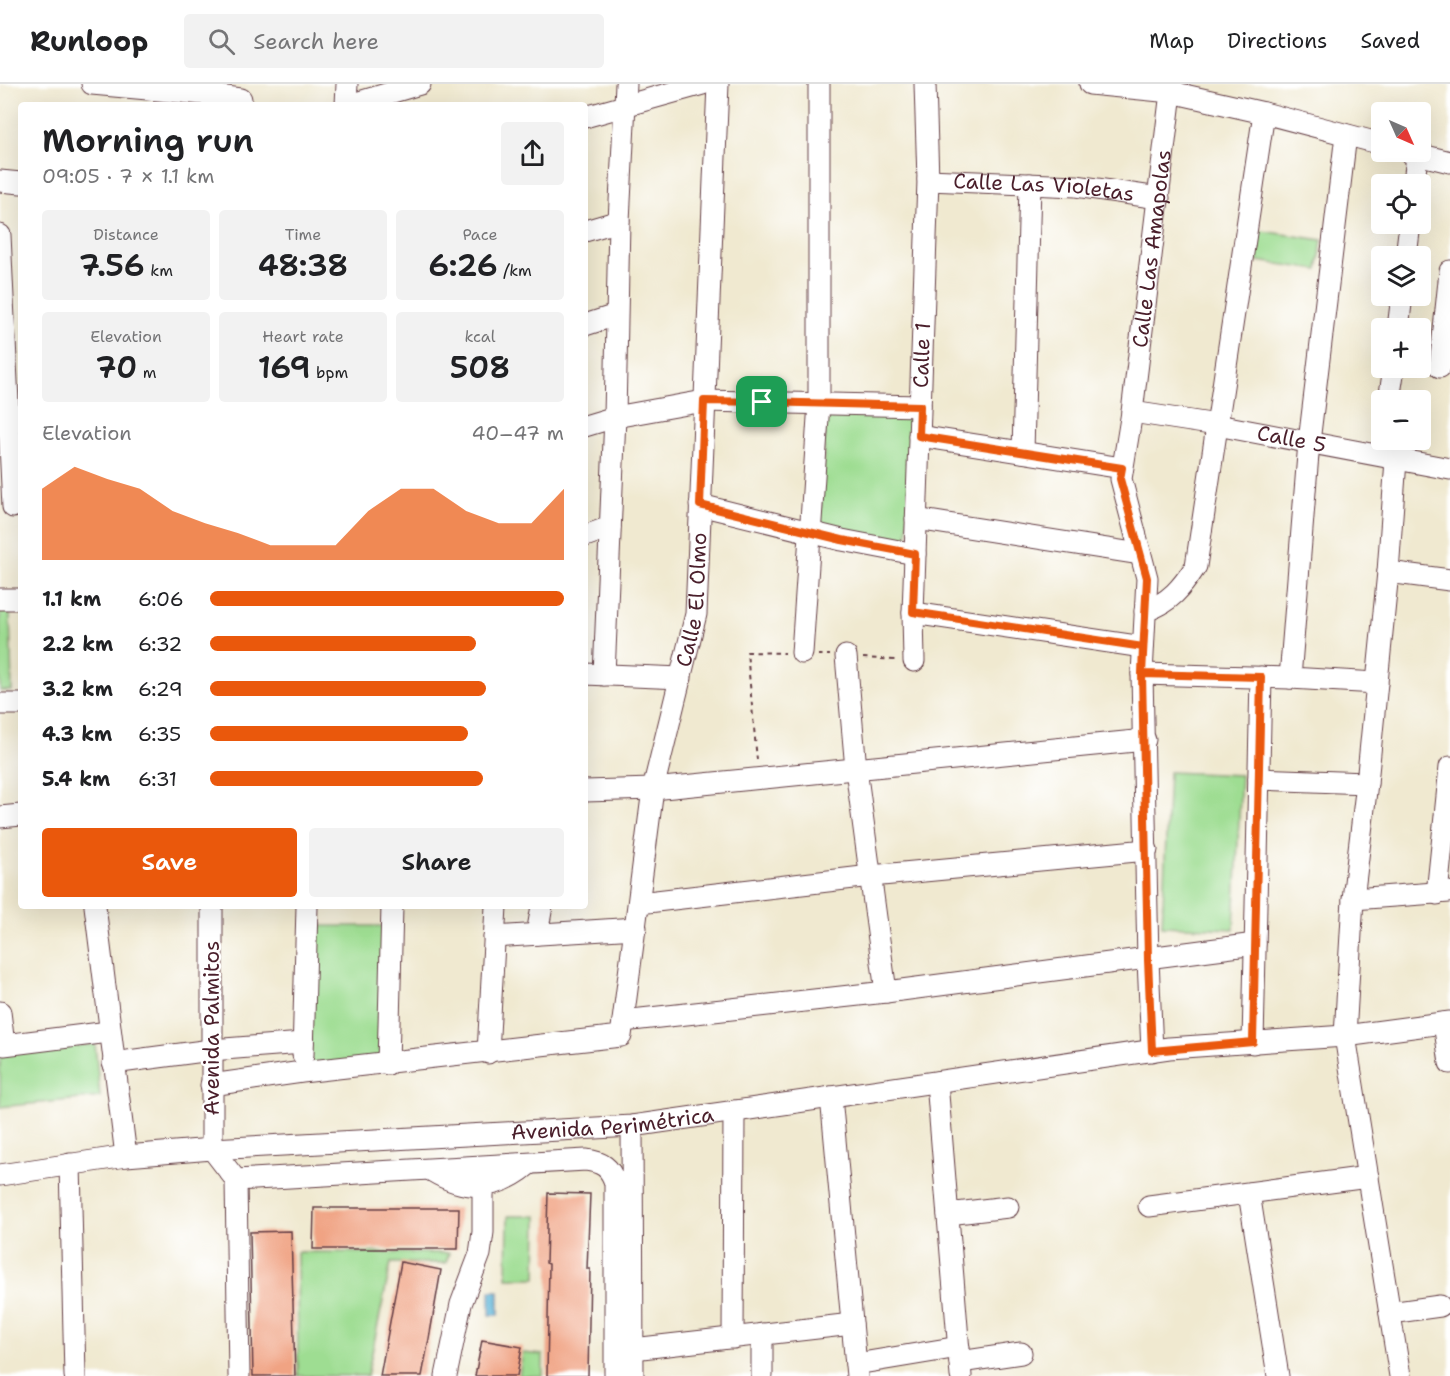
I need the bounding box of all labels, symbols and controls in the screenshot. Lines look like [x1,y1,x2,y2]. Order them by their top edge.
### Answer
search box [184,14,604,68]
text: Runloop [30,22,148,60]
icon: search [205,25,238,58]
text: Search here [253,27,379,56]
text: Map [1149,27,1194,55]
text: Directions [1227,27,1327,55]
text: Saved [1360,27,1420,55]
north arrow [1371,102,1431,162]
map controls [1371,102,1431,450]
text: Morning run [42,118,254,163]
button: share [501,122,564,185]
street label: Calle Las Amapolas [1126,148,1178,349]
text: 09:05 · 7 × 1.1 km [42,163,214,189]
street label: Calle Las Violetas [953,167,1136,208]
button: locate [1371,174,1431,234]
text: Distance [93,224,159,245]
text: Time [285,224,321,245]
text: Pace [462,224,498,245]
text: 7.56 [79,245,145,286]
text: 48:38 [258,245,348,286]
text: 6:26 [428,245,498,286]
button: layers [1371,246,1431,306]
text: km [145,260,173,281]
text: /km [498,260,532,281]
button: + [1371,318,1431,378]
street label: Calle 1 [907,322,937,389]
text: Elevation [90,326,162,347]
text: Heart rate [262,326,344,347]
text: kcal [464,326,496,347]
text: 70 [96,347,137,388]
text: 169 [258,347,311,388]
text: 508 [450,347,510,388]
text: m [137,362,156,383]
text: bpm [311,362,348,383]
pin [736,376,787,427]
icon: arrive [745,385,778,418]
button: − [1371,390,1431,450]
street label: Calle 5 [1255,419,1329,459]
text: Elevation [42,420,132,446]
text: 40–47 m [471,420,564,446]
street label: Calle El Olmo [669,532,713,670]
text: 1.1 km [42,586,101,612]
text: 6:06 [138,586,184,612]
text: 2.2 km [42,631,113,657]
text: 6:32 [138,631,182,657]
text: 3.2 km [42,676,113,702]
text: 6:29 [138,676,183,702]
text: 4.3 km [42,721,112,747]
text: 6:35 [138,721,181,747]
text: 5.4 km [42,766,110,792]
text: 6:31 [138,766,177,792]
button: Save [42,828,297,897]
button: Share [309,828,564,897]
street label: Avenida Palmitos [198,941,226,1115]
street label: Avenida Perimétrica [510,1100,716,1147]

